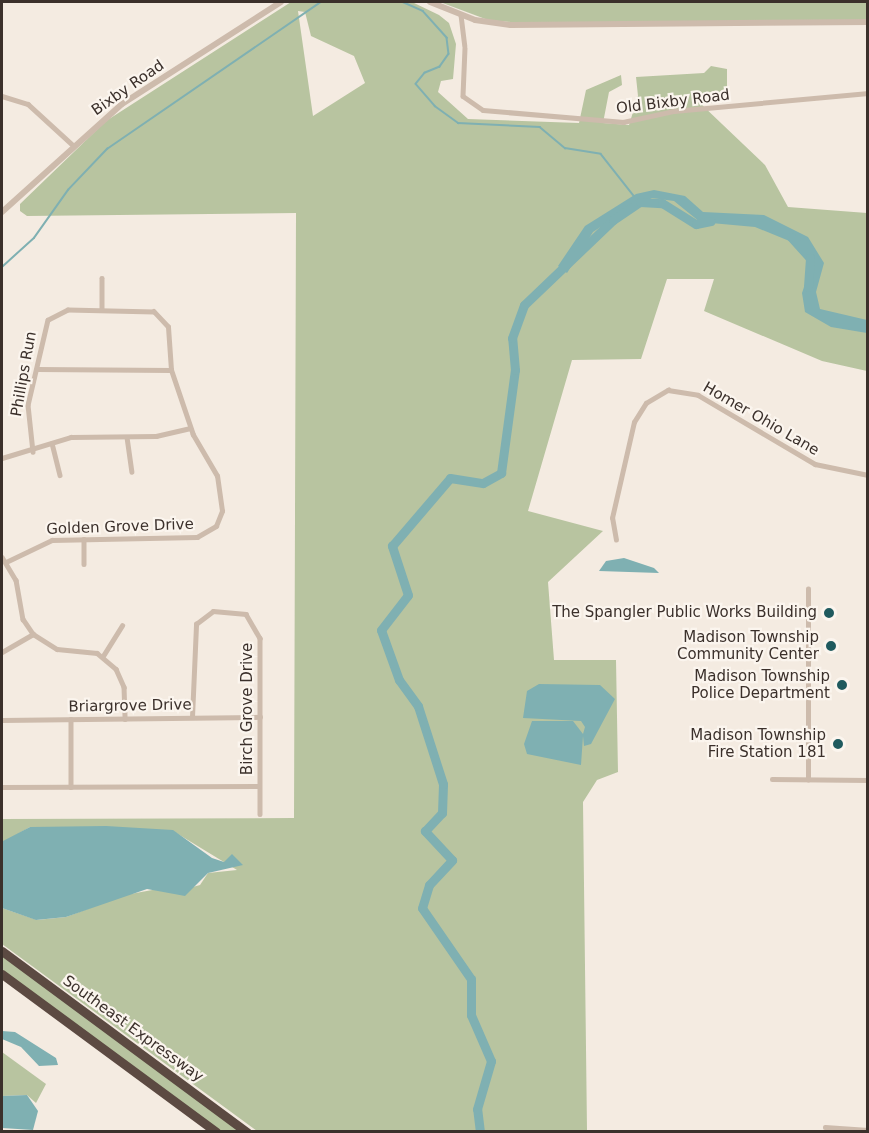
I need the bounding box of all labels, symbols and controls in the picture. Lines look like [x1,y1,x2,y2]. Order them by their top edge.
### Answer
street label: Bixby Road [88,56,168,120]
street label: Old Bixby Road [615,86,731,118]
street label: Phillips Run [8,330,40,418]
street label: Homer Ohio Lane [700,378,822,460]
street label: Golden Grove Drive [46,515,194,539]
place label: The Spangler Public Works Building [552,604,817,622]
marker: The Spangler Public Works Building [822,606,836,620]
place label: Madison Township Community Center [677,628,819,663]
marker: Madison Township Community Center [824,639,838,653]
street label: Birch Grove Drive [239,643,257,775]
place label: Madison Township Police Department [691,667,830,702]
marker: Madison Township Police Department [835,678,849,692]
street label: Briargrove Drive [68,696,192,716]
place label: Madison Township Fire Station 181 [690,726,826,761]
marker: Madison Township Fire Station 181 [831,737,845,751]
street label: Southeast Expressway [59,972,207,1086]

